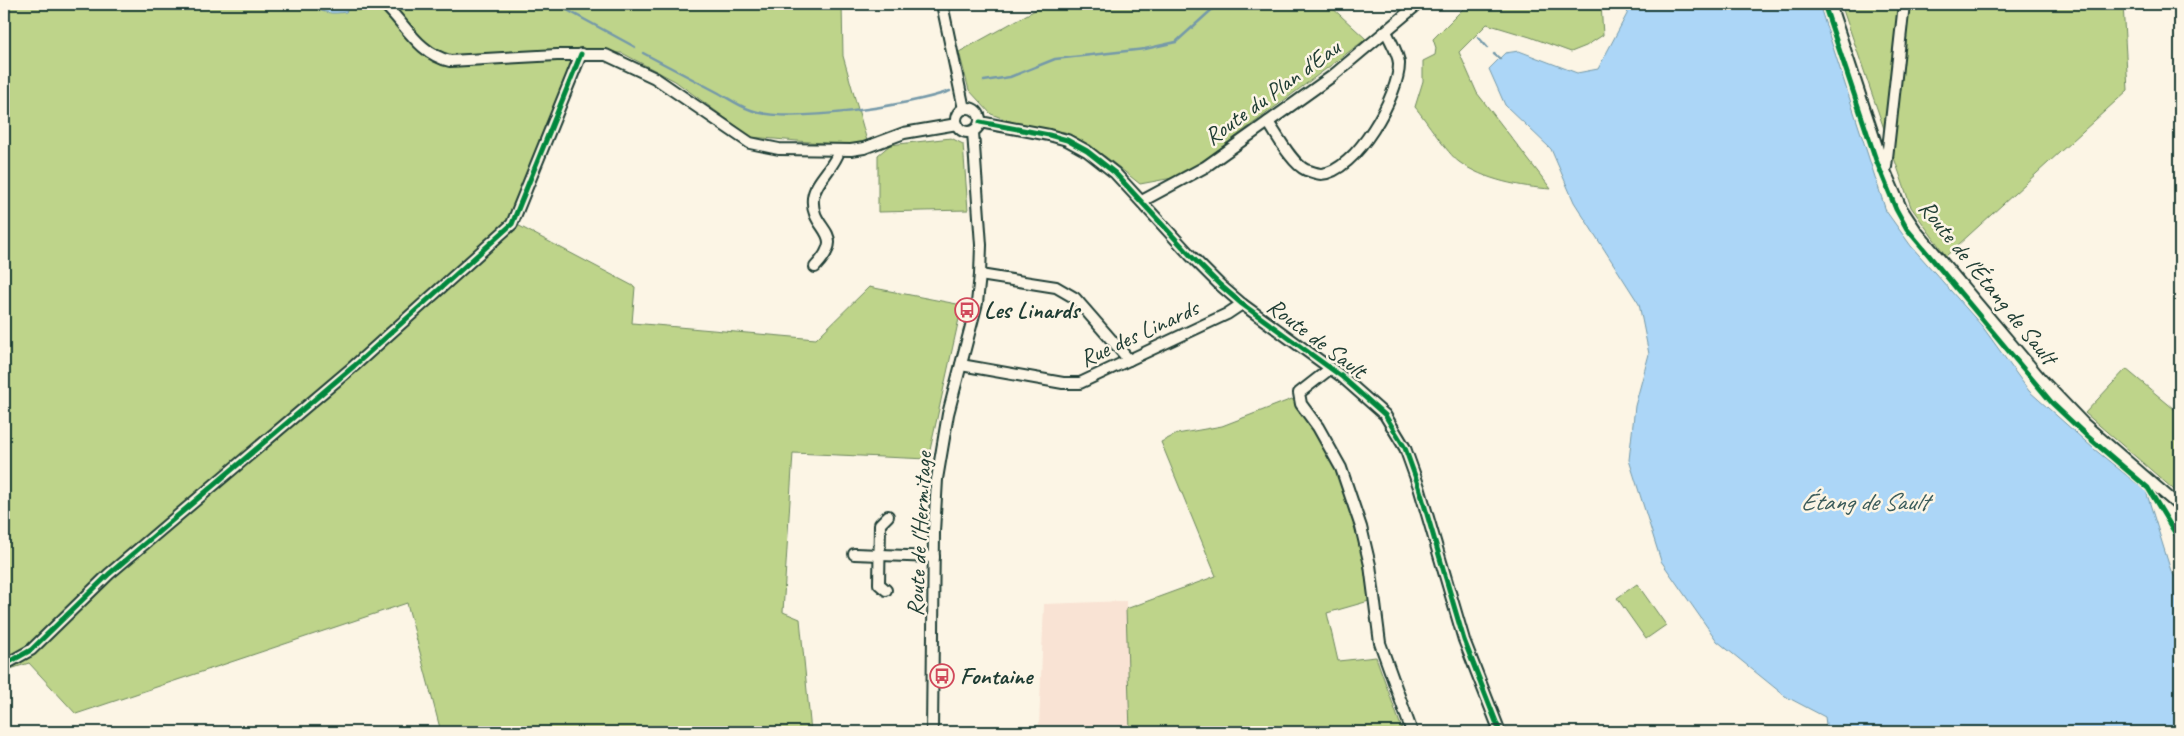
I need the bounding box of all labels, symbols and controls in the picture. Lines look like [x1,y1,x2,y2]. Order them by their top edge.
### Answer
street label: Route du Plan d'Eau [1198,31,1348,152]
street label: Route de l'Étang de Sault [1912,193,2066,373]
street label: Route de Sault [1261,291,1374,386]
street label: Rue des Linards [1075,292,1205,374]
place label: Les Linards [984,295,1082,325]
bus stop icon: Les Linards [954,297,980,323]
street label: Route de l'Hermitage [900,449,938,617]
water label: Étang de Sault [1800,486,1934,518]
place label: Fontaine [960,661,1034,691]
bus stop icon: Fontaine [929,663,955,689]

